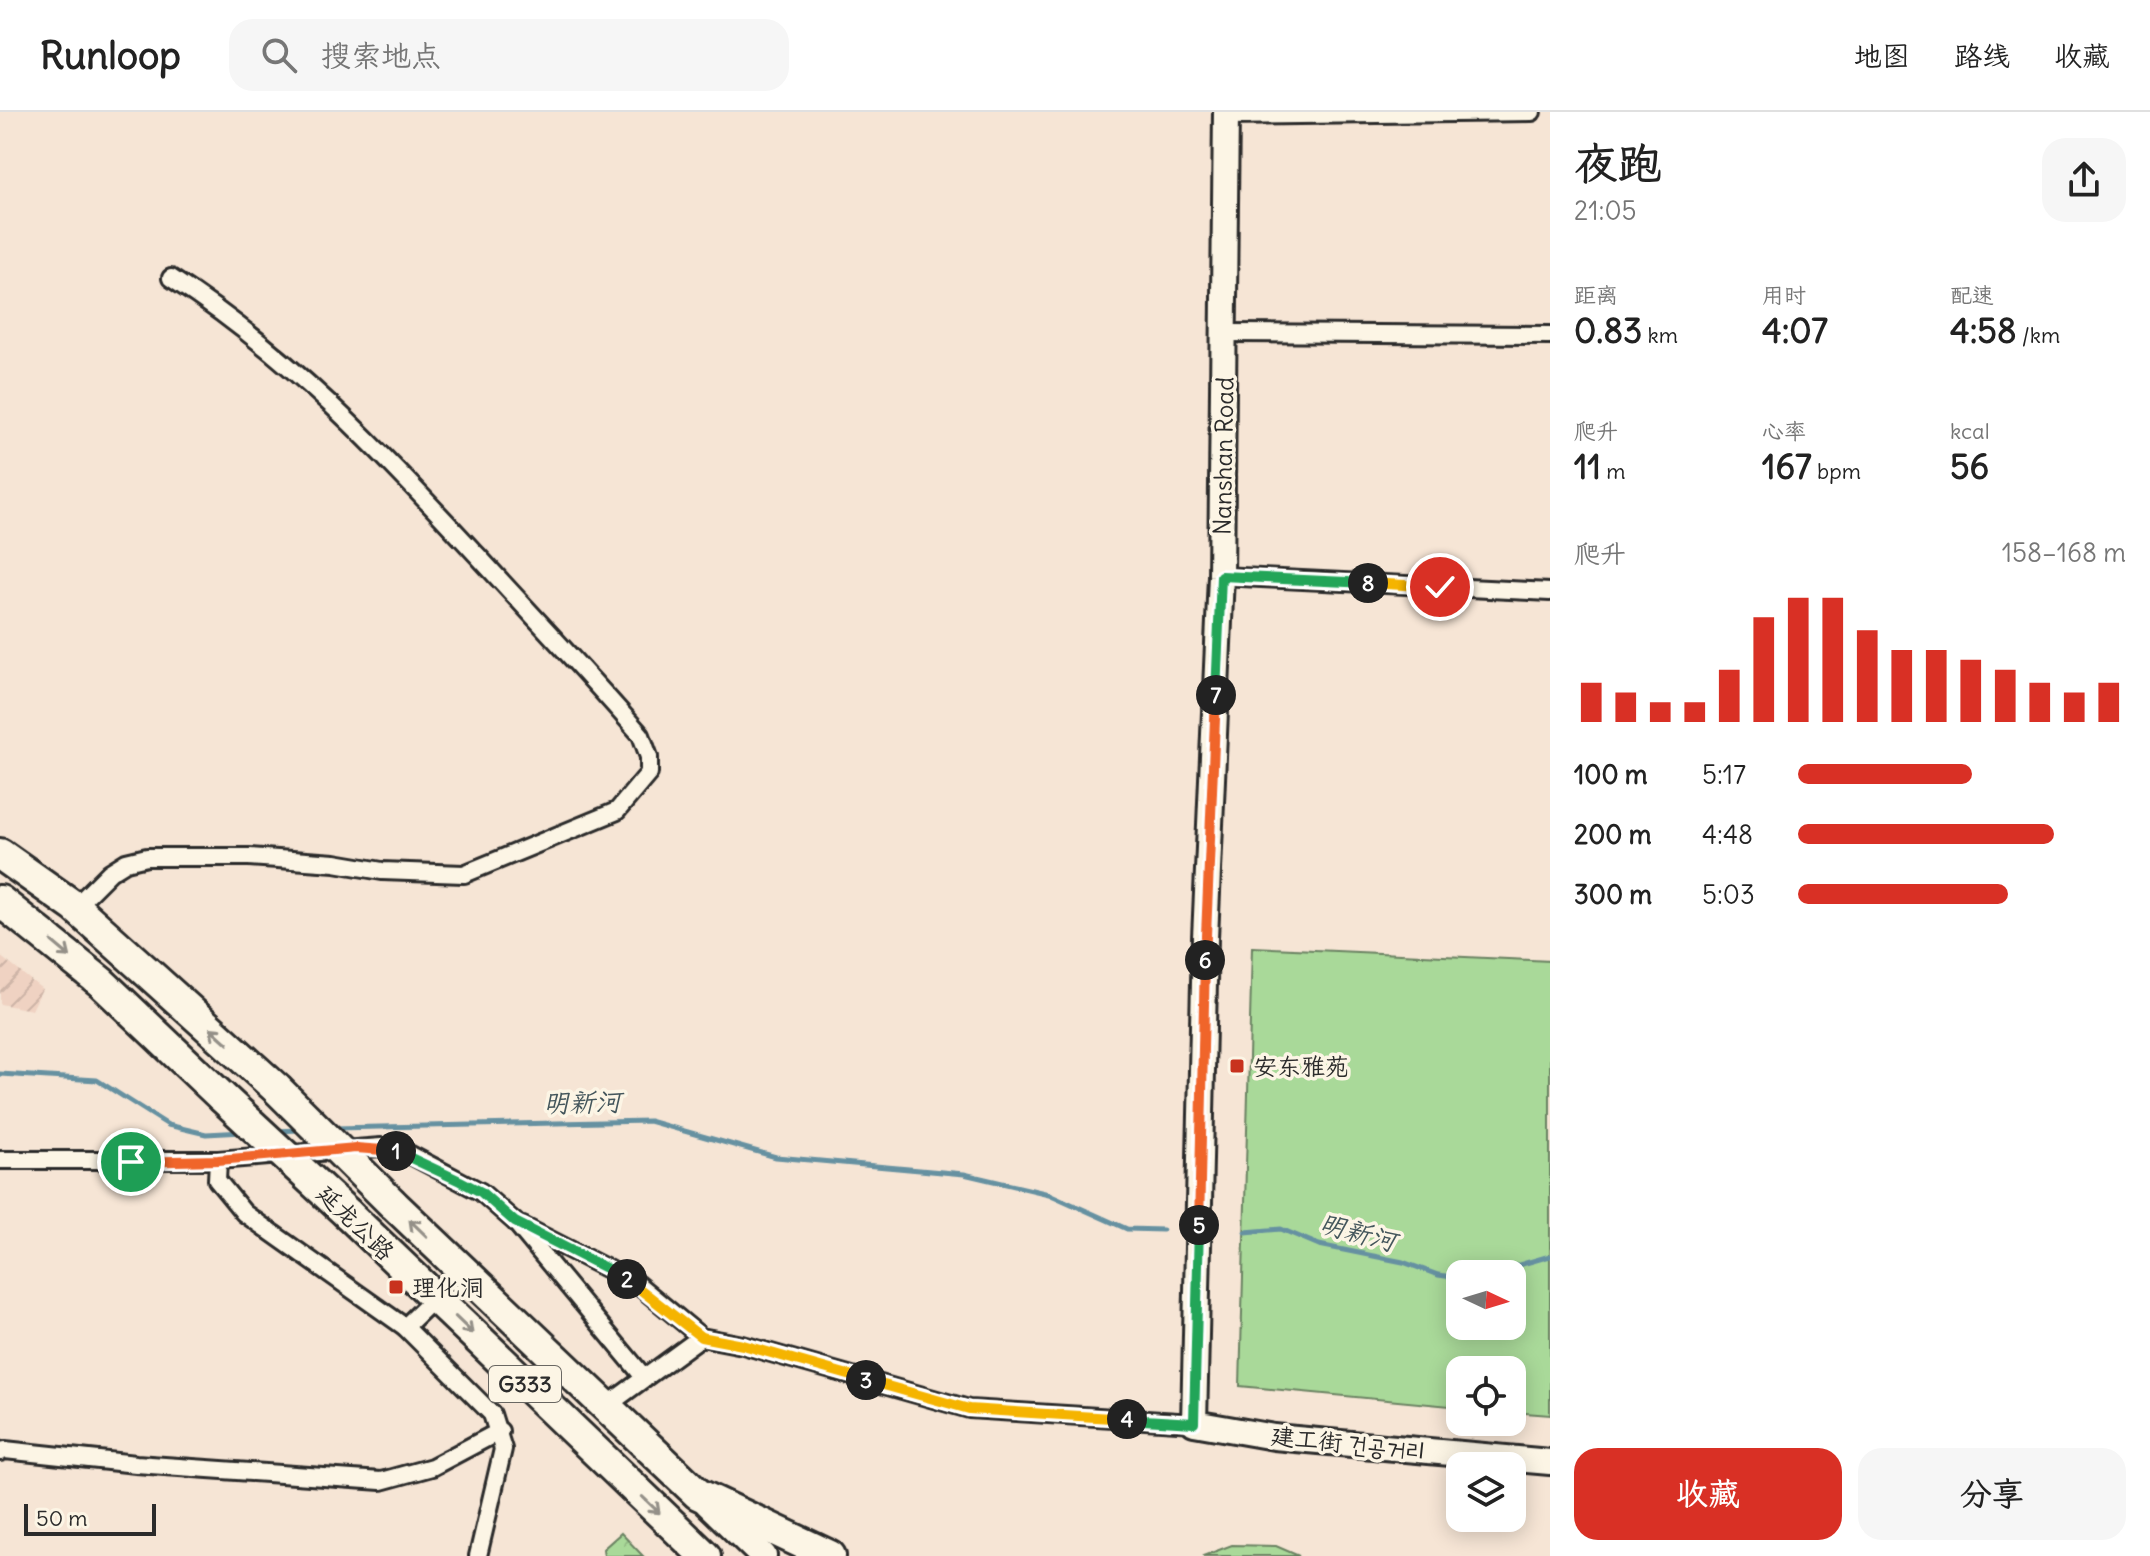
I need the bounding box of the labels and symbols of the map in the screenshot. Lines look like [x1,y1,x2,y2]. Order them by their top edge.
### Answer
street label: Nanshan Road [1207,377,1239,535]
pin [1406,553,1474,621]
pin: 8 [1348,563,1388,603]
pin: 7 [1196,675,1236,715]
one-way arrow [51,940,71,958]
pin: 6 [1185,940,1225,980]
one-way arrow [210,1028,230,1046]
place label: 安东雅苑 [1253,1051,1349,1081]
marker: 安东雅苑 [1228,1057,1246,1075]
water label: 明新河 [543,1085,625,1119]
pin [97,1128,165,1196]
pin: 1 [376,1131,416,1171]
street label: 延龙公路 [311,1178,401,1266]
pin: 5 [1179,1205,1219,1245]
water label: 明新河 [1316,1206,1404,1259]
one-way arrow [408,1219,428,1238]
pin: 2 [607,1259,647,1299]
north arrow [1446,1260,1526,1340]
place label: 理化洞 [412,1272,484,1302]
marker: 理化洞 [387,1278,405,1296]
one-way arrow [453,1316,473,1334]
pin: 3 [846,1360,886,1400]
road number: G333 [489,1366,561,1402]
pin: 4 [1107,1399,1147,1439]
street label: 建工街 건공거리 [1269,1420,1427,1466]
one-way arrow [641,1495,661,1514]
scale bar [24,1500,156,1536]

